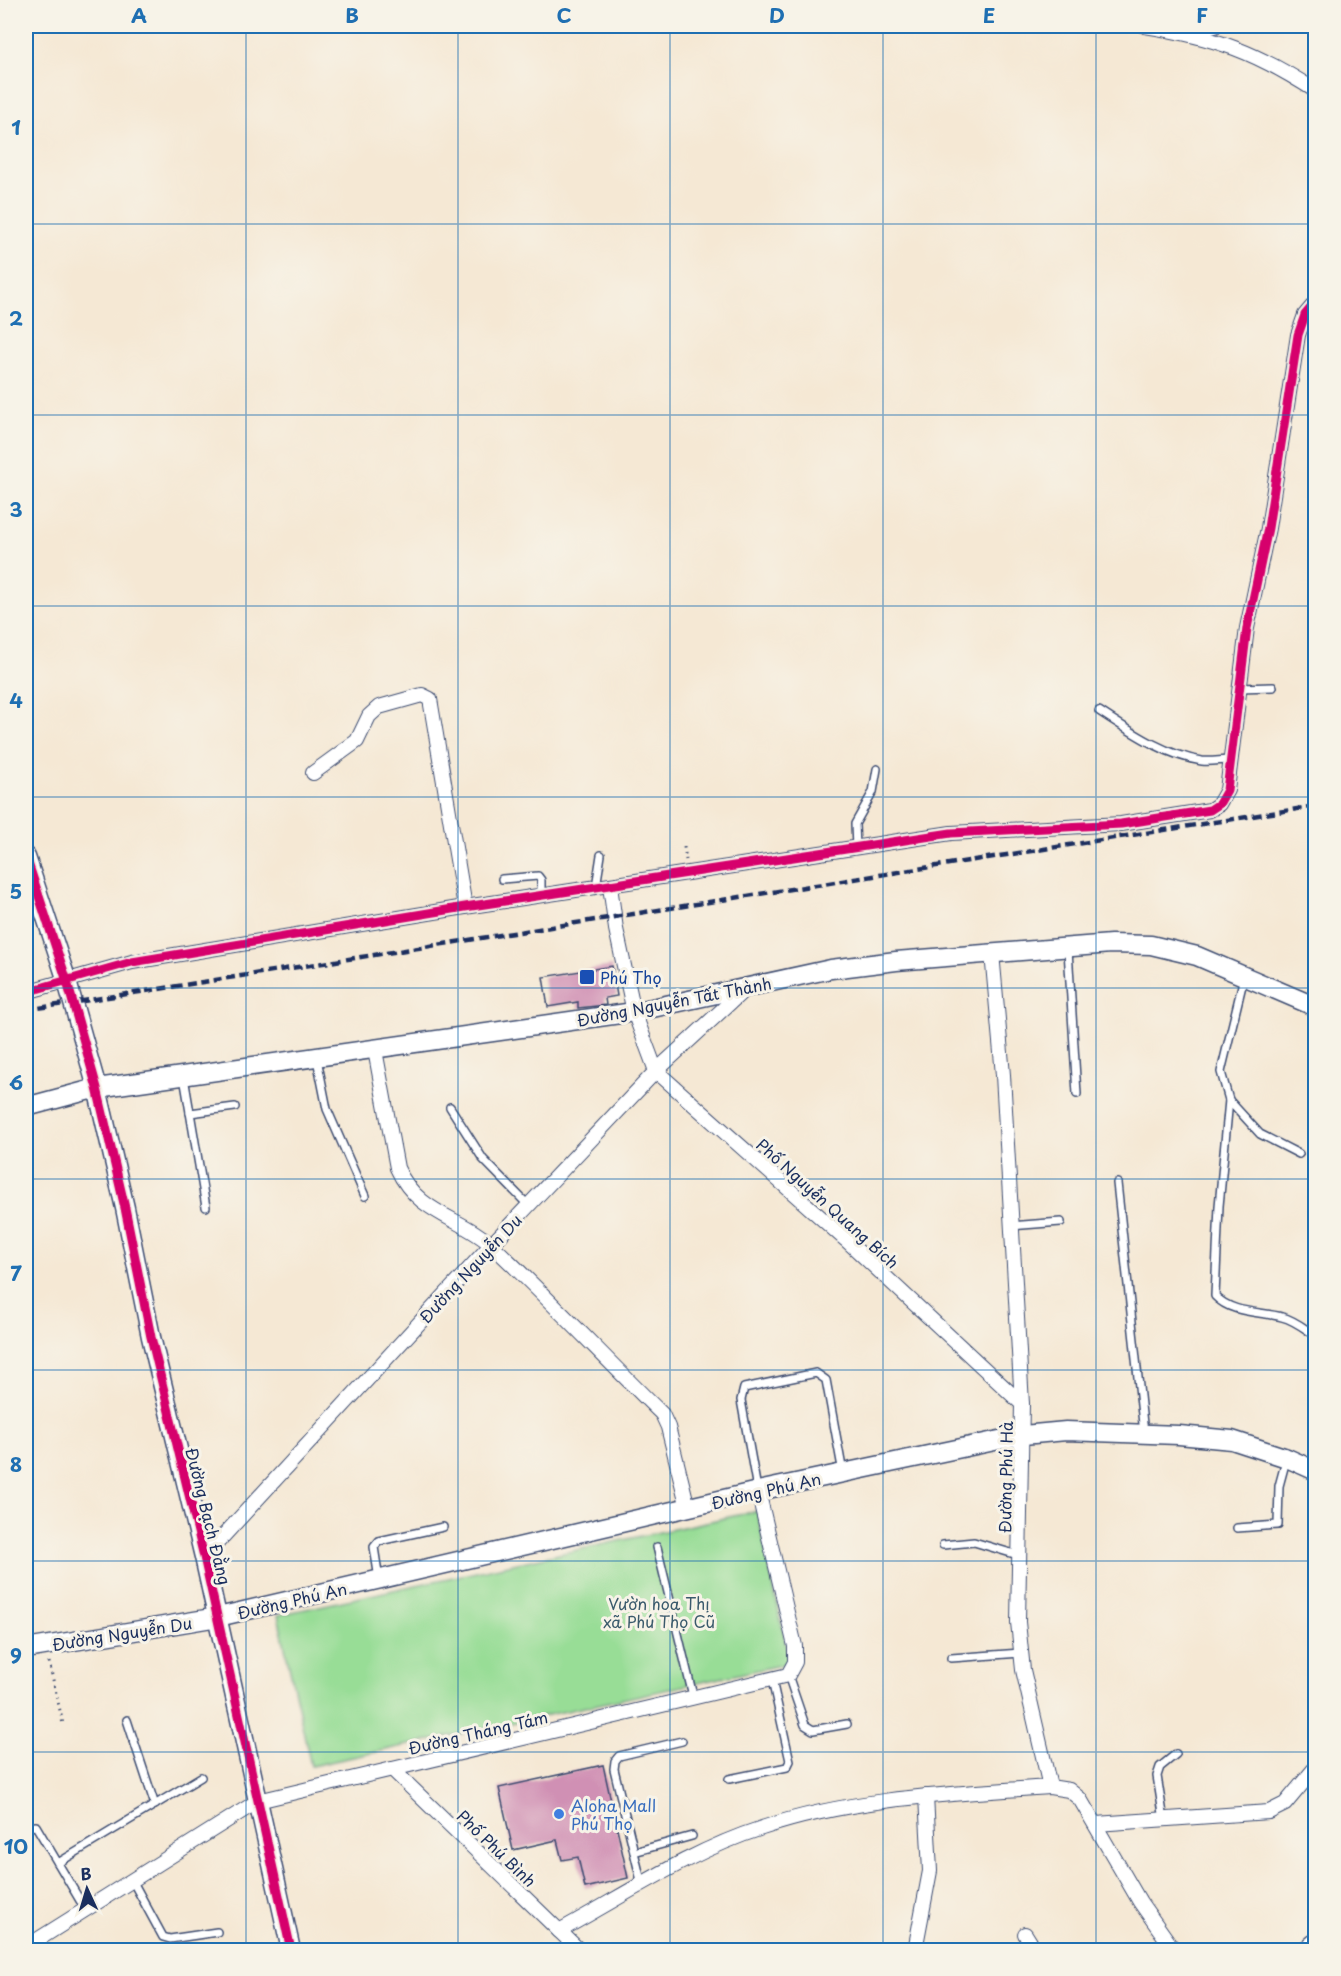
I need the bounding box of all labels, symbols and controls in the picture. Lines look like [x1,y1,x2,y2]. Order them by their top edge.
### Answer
text: A [131,0,147,30]
text: B [345,0,359,30]
text: C [556,0,572,30]
text: D [769,0,785,30]
text: E [983,0,995,30]
text: F [1196,0,1208,30]
text: 1 [11,112,21,142]
text: 2 [9,303,23,333]
text: 3 [9,494,23,524]
text: 4 [9,685,23,715]
text: 5 [10,876,22,906]
place label: Phú Thọ [600,965,661,989]
marker: Phú Thọ [578,968,596,986]
street label: Đường Nguyễn Tất Thành [575,970,773,1032]
text: 6 [9,1067,23,1097]
street label: Phố Nguyễn Quang Bích [751,1132,905,1274]
street label: Đường Nguyễn Du [413,1208,527,1328]
text: 7 [10,1258,22,1288]
street label: Đường Phú Hà [992,1421,1018,1533]
street label: Đường Bạch Đằng [180,1445,238,1587]
text: 8 [10,1449,22,1479]
street label: Đường Phú An [709,1466,823,1514]
street label: Đường Phú An [235,1576,349,1624]
park label: Vườn hoa Thị xã Phú Thọ Cũ [603,1591,715,1633]
street label: Đường Nguyễn Du [50,1610,194,1656]
text: 9 [10,1640,22,1670]
street label: Đường Tháng Tám [406,1704,550,1760]
place label: Aloha Mall Phú Thọ [571,1793,656,1835]
street label: Phố Phú Bình [452,1804,542,1892]
marker: Aloha Mall Phú Thọ [552,1807,566,1821]
text: 10 [4,1831,28,1861]
north arrow [57,1859,117,1919]
text: B [80,1861,92,1885]

